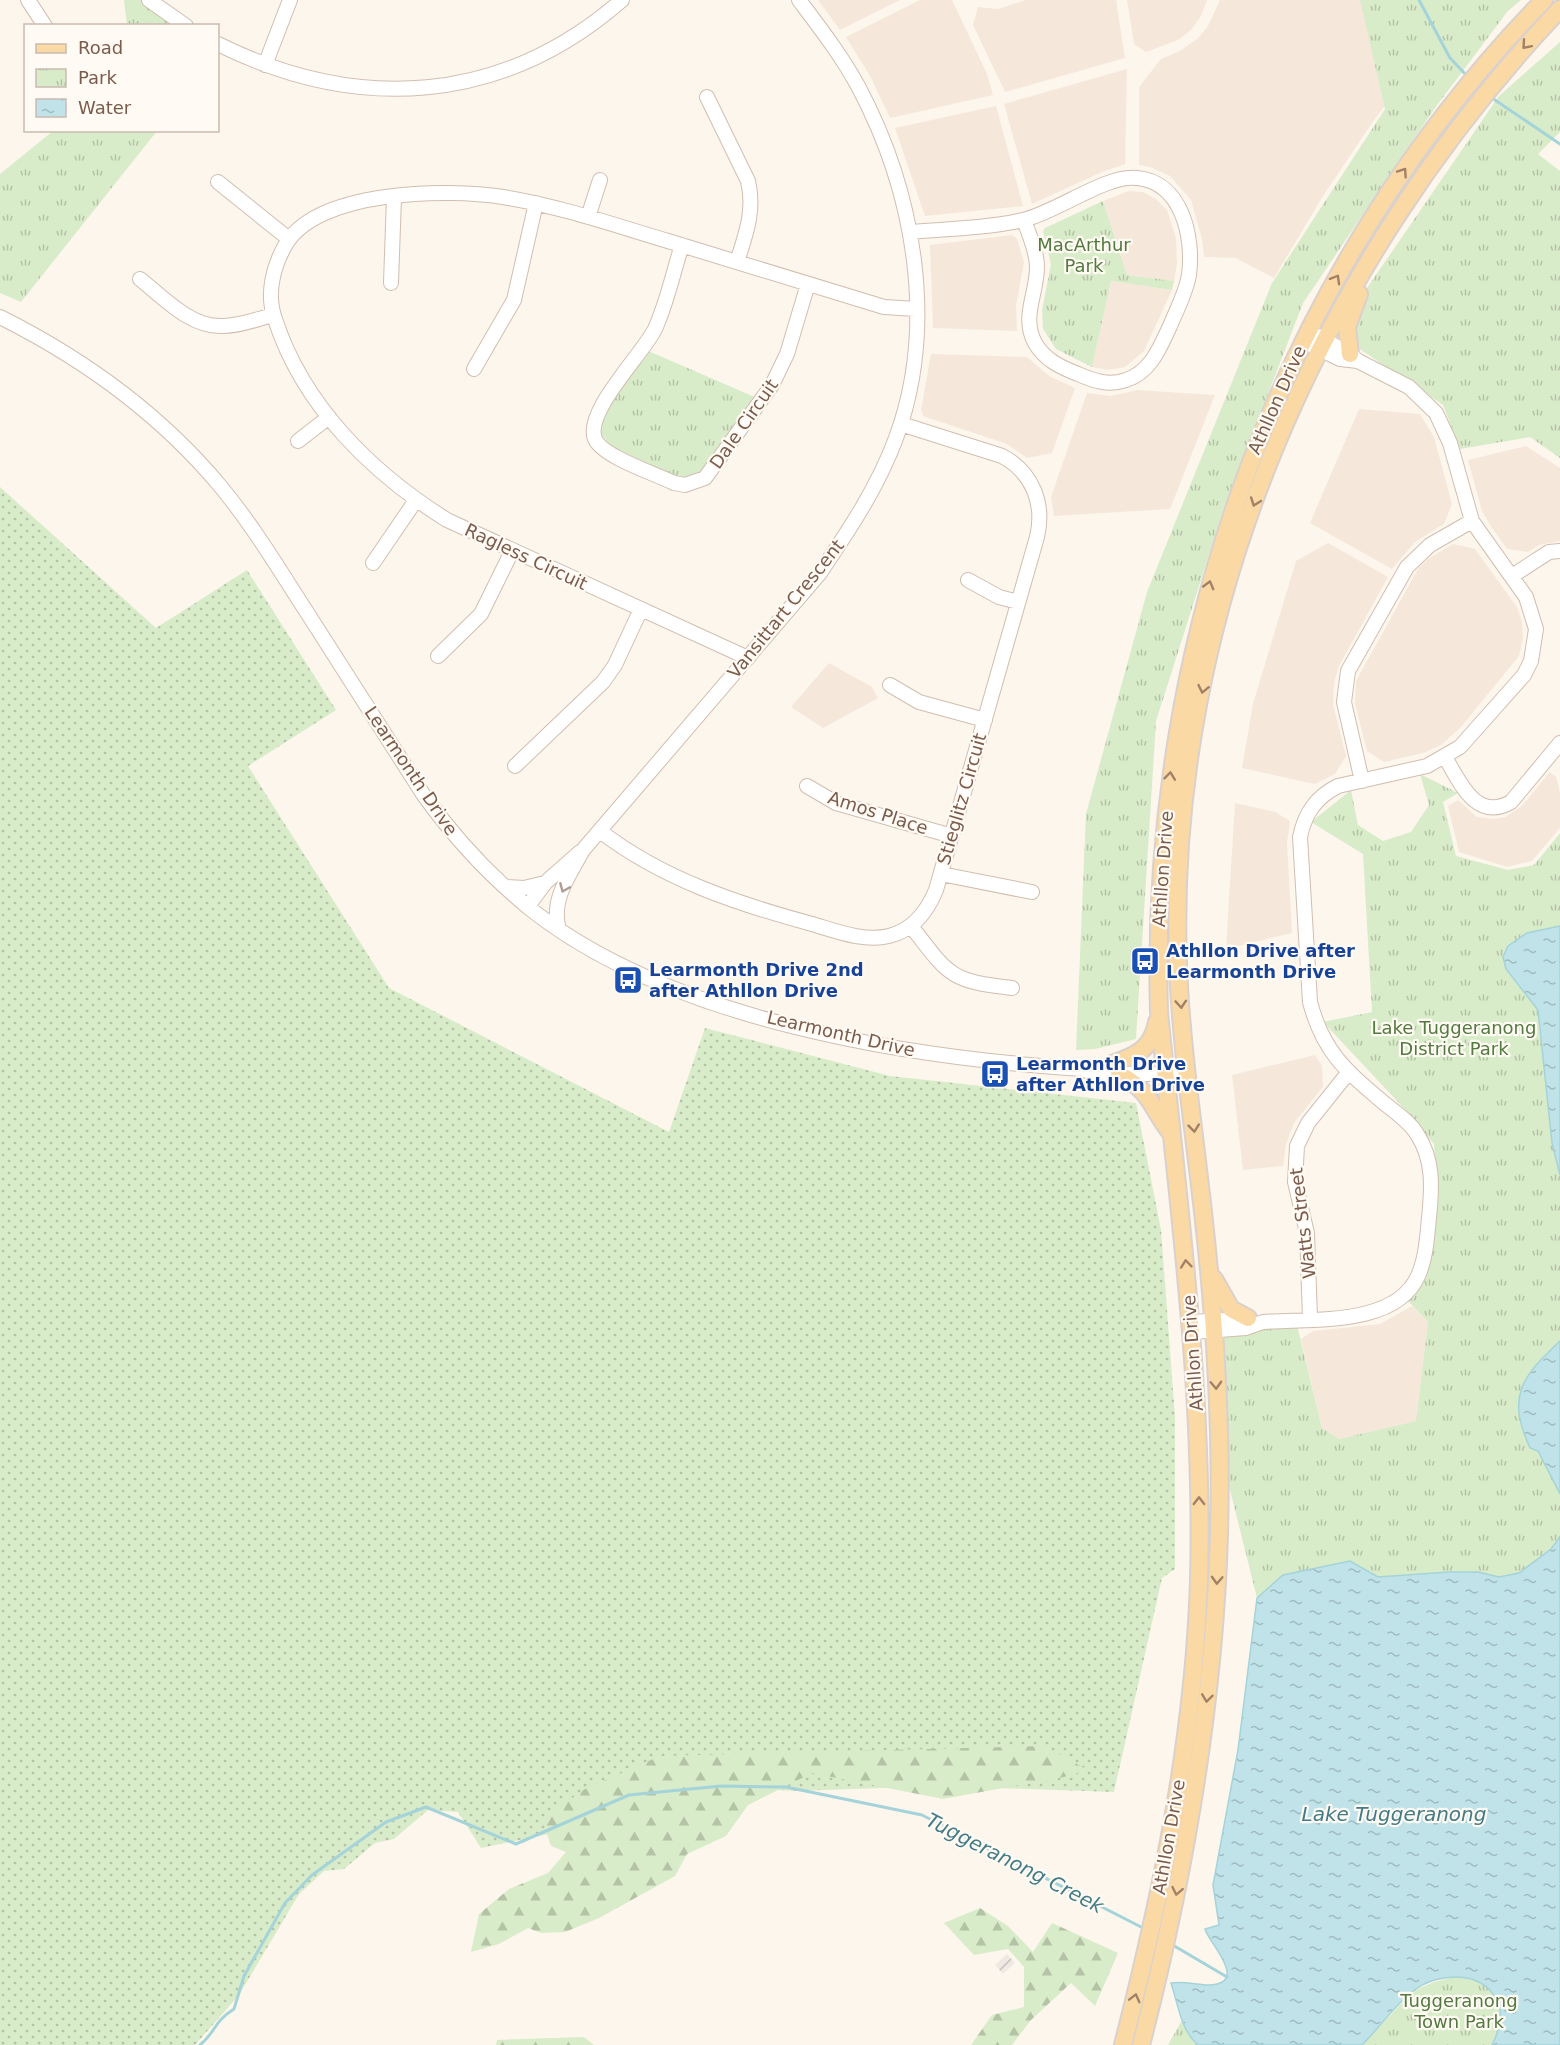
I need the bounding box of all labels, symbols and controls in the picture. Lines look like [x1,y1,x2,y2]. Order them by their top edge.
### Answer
legend [24,24,219,132]
text: Road [78,37,123,58]
one-way arrow [1522,39,1533,49]
text: Park [78,67,117,88]
text: Water [78,97,132,118]
one-way arrow [1396,167,1407,178]
park label: MacArthur Park [1037,234,1131,276]
one-way arrow [1328,275,1340,285]
street label: Athllon Drive [1243,342,1310,457]
street label: Dale Circuit [705,375,782,473]
one-way arrow [1249,496,1262,507]
street label: Ragless Circuit [461,519,591,594]
street label: Vansittart Crescent [723,535,848,682]
one-way arrow [1202,580,1214,591]
one-way arrow [1197,684,1210,694]
street label: Learmonth Drive [360,702,462,839]
street label: Stieglitz Circuit [933,731,990,867]
one-way arrow [1163,771,1176,780]
street label: Amos Place [826,786,931,839]
street label: Athllon Drive [1148,810,1177,928]
one-way arrow [559,881,571,892]
place label: Athllon Drive after Learmonth Drive [1166,940,1355,982]
bus stop icon: Athllon Drive after Learmonth Drive [1129,945,1161,977]
place label: Learmonth Drive 2nd after Athllon Drive [649,959,864,1001]
bus stop icon: Learmonth Drive 2nd after Athllon Drive [612,964,644,996]
one-way arrow [1174,1000,1187,1009]
street label: Learmonth Drive [765,1006,917,1061]
park label: Lake Tuggeranong District Park [1372,1017,1536,1059]
place label: Learmonth Drive after Athllon Drive [1016,1053,1205,1095]
bus stop icon: Learmonth Drive after Athllon Drive [979,1058,1011,1090]
one-way arrow [1187,1124,1199,1133]
street label: Watts Street [1285,1166,1320,1280]
one-way arrow [1180,1260,1193,1269]
street label: Athllon Drive [1178,1294,1207,1412]
one-way arrow [1210,1381,1223,1390]
one-way arrow [1193,1497,1205,1506]
one-way arrow [1210,1576,1223,1585]
one-way arrow [1201,1693,1214,1702]
street label: Athllon Drive [1148,1778,1189,1896]
water label: Lake Tuggeranong [1302,1802,1486,1826]
water label: Tuggeranong Creek [922,1808,1109,1919]
one-way arrow [1171,1885,1184,1895]
park label: Tuggeranong Town Park [1399,1990,1518,2032]
one-way arrow [1128,1993,1141,2003]

